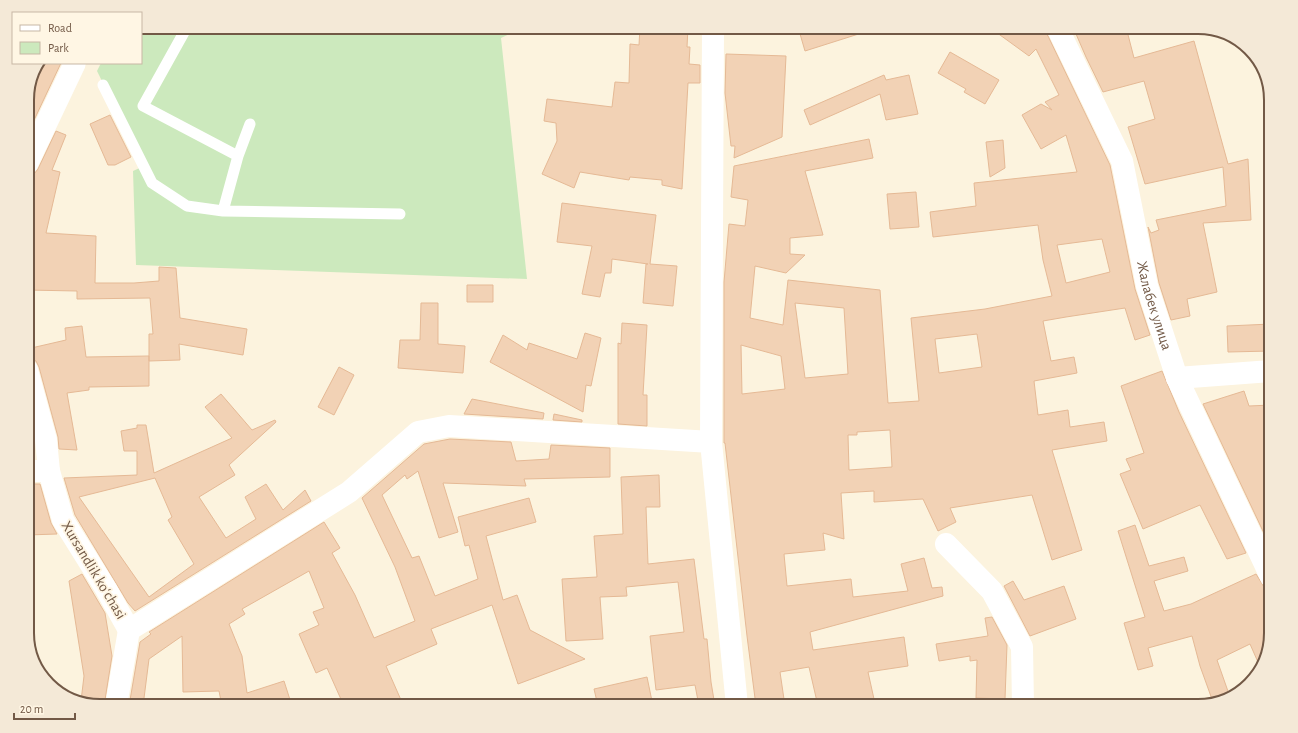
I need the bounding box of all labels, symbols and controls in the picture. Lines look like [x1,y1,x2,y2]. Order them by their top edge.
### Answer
legend [12,12,142,64]
text: Road [48,22,72,34]
text: Park [48,42,69,54]
street label: Жалабек улица [1134,260,1174,352]
street label: Xursandlik koʻchasi [58,519,129,622]
scale bar [14,695,75,721]
text: 20 m [20,703,43,715]

